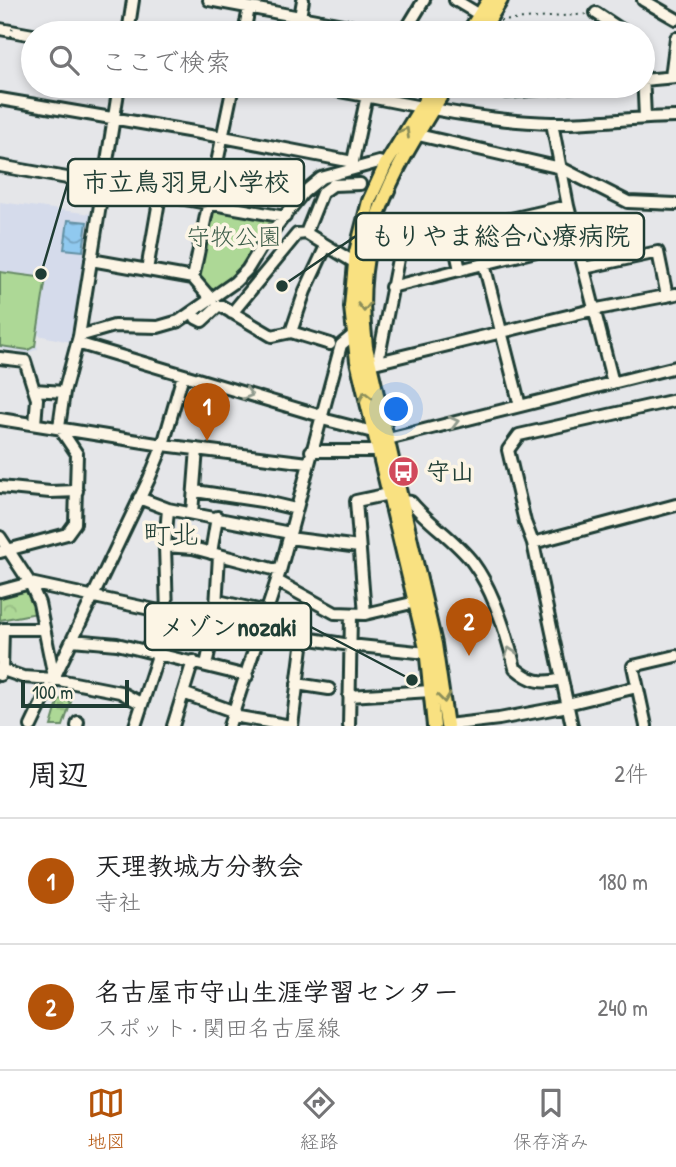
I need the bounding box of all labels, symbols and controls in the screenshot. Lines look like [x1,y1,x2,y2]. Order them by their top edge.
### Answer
search box [21,21,655,98]
icon: search [45,41,83,79]
text: ここで検索 [101,44,231,79]
one-way arrow [397,126,410,139]
callout: 市立鳥羽見小学校 [68,159,304,206]
text: 市立鳥羽見小学校 [82,164,290,199]
callout: もりやま総合心療病院 [356,213,644,260]
text: もりやま総合心療病院 [370,218,630,253]
park label: 守牧公園 [186,220,282,252]
one-way arrow [356,303,372,313]
pin: 1 [184,383,230,441]
one-way arrow [242,386,254,401]
one-way arrow [359,390,373,402]
your location [379,392,413,426]
one-way arrow [448,416,460,430]
bus stop icon: 守山 [386,455,420,489]
place label: 守山 [426,455,474,487]
district label: 町北 [143,515,199,553]
pin: 2 [446,598,492,656]
callout: メゾンnozaki [145,603,311,650]
text: メゾンnozaki [159,609,297,644]
one-way arrow [504,646,519,658]
scale bar [21,677,130,709]
text: 100 m [32,679,73,705]
one-way arrow [436,692,451,703]
text: 周辺 [28,754,88,794]
text: 2件 [614,758,648,789]
text: 天理教城方分教会 [95,848,303,883]
text: 1 [47,866,55,897]
text: 180 m [598,866,648,897]
text: 寺社 [95,886,141,917]
text: 名古屋市守山生涯学習センター [95,974,459,1009]
text: 2 [46,992,56,1023]
text: 240 m [597,992,648,1023]
text: スポット · 関田名古屋線 [95,1012,340,1043]
tab: 地図 [87,1084,125,1154]
tab: 経路 [300,1084,338,1154]
tab: 保存済み [513,1084,589,1154]

